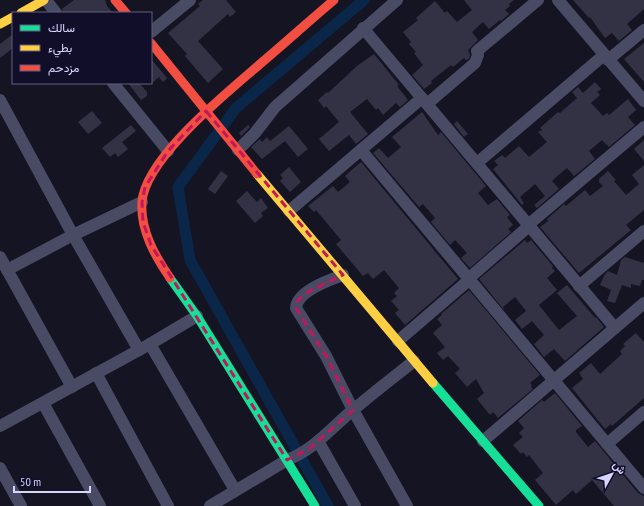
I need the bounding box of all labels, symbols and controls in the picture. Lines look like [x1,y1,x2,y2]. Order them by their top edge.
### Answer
legend [12,12,152,84]
text: سالك [48,20,75,35]
text: بطيء [48,40,72,58]
text: مزدحم [48,60,79,76]
north arrow [592,454,632,494]
text: ش [610,458,629,477]
scale bar [14,468,90,494]
text: 50 m [20,474,41,489]

